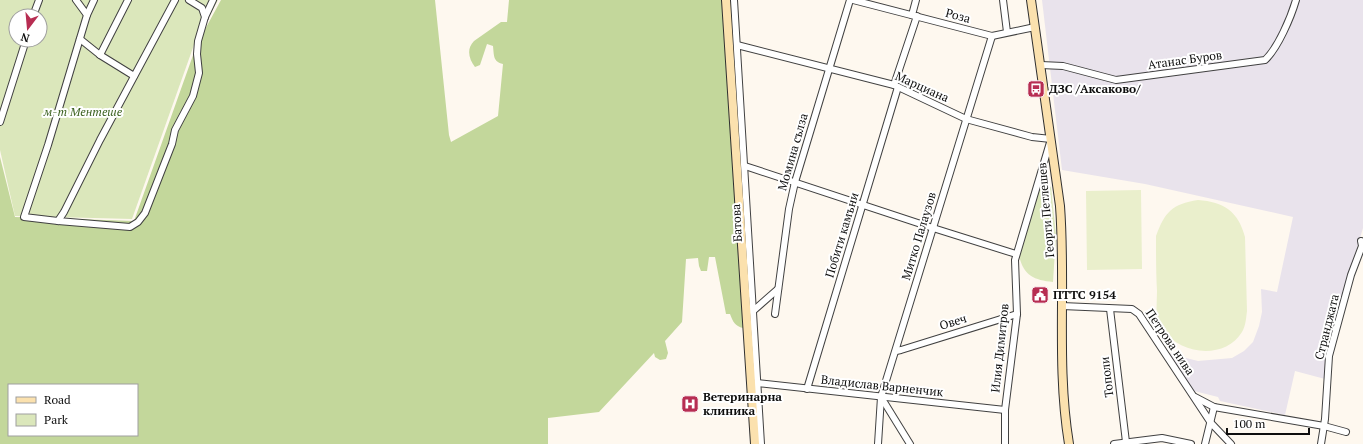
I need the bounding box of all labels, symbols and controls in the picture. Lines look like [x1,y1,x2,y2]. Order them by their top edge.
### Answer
street label: Роза [944,5,972,26]
north arrow [8,8,48,48]
text: N [19,30,31,45]
street label: Атанас Буров [1147,47,1223,72]
street label: Марциана [893,68,951,105]
bus stop icon: ДЗС /Аксаково/ [1026,79,1046,99]
place label: ДЗС /Аксаково/ [1049,81,1141,96]
park label: м-т Ментeше [43,104,123,119]
street label: Момина сълза [774,111,811,192]
street label: Георги Петлешев [1034,162,1057,258]
street label: Побити камъни [821,190,862,279]
street label: Митко Палаузов [898,190,939,282]
street label: Батова [728,204,745,243]
public building icon: ПТТС 9154 [1030,285,1050,305]
place label: ПТТС 9154 [1053,287,1116,302]
street label: Странджата [1311,292,1342,361]
street label: Илия Димитров [987,303,1012,393]
street label: Петрова нива [1143,306,1198,378]
street label: Овеч [937,310,969,333]
street label: Тополи [1097,356,1116,398]
street label: Владислав Варненчик [820,372,944,399]
legend [8,384,138,436]
place label: Ветеринарна клиника [703,389,782,418]
text: Road [44,392,71,407]
hospital icon: Ветеринарна клиника [680,394,700,414]
scale bar [1227,410,1309,436]
text: Park [44,412,69,427]
text: 100 m [1233,416,1266,431]

